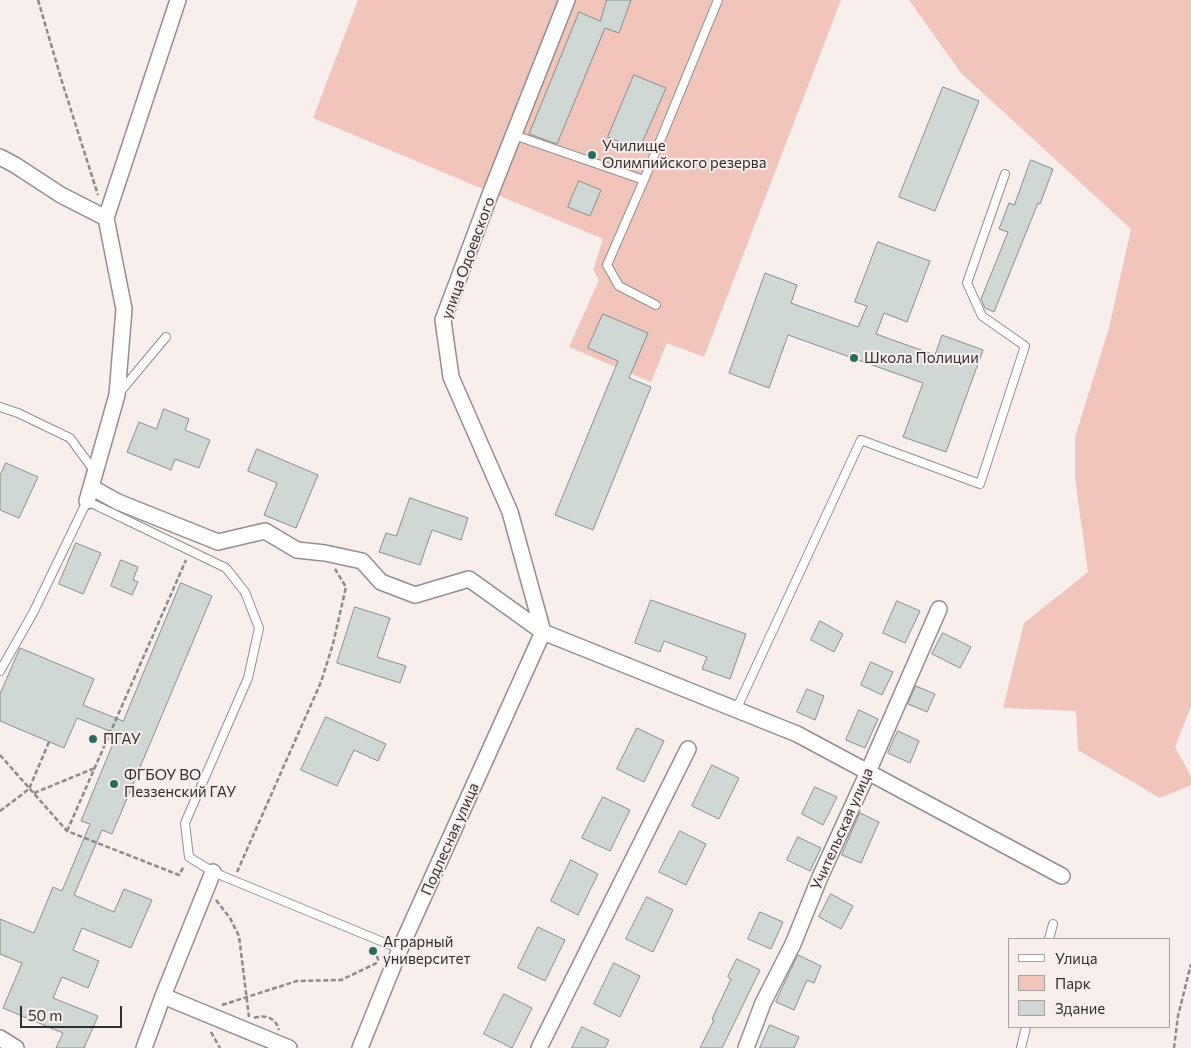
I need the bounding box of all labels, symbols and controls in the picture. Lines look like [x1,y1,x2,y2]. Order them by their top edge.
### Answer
place label: Училище Олимпийского резерва [602,137,766,172]
marker: Училище Олимпийского резерва [586,149,598,161]
street label: улица Одоевского [437,194,499,322]
place label: Школа Полиции [864,349,979,367]
marker: Школа Полиции [848,352,860,364]
place label: ПГАУ [103,730,141,748]
marker: ПГАУ [87,733,99,745]
street label: Учительская улица [807,765,877,893]
place label: ФГБОУ ВО Пеззенский ГАУ [124,766,236,801]
marker: ФГБОУ ВО Пеззенский ГАУ [108,778,120,790]
street label: Подлесная улица [417,780,483,898]
place label: Аграрный университет [383,933,470,968]
legend [1008,938,1171,1028]
marker: Аграрный университет [367,945,379,957]
text: Улица [1055,949,1097,967]
text: Парк [1055,974,1091,992]
scale bar [22,996,125,1028]
text: Здание [1055,999,1105,1017]
text: 50 m [28,1006,62,1024]

